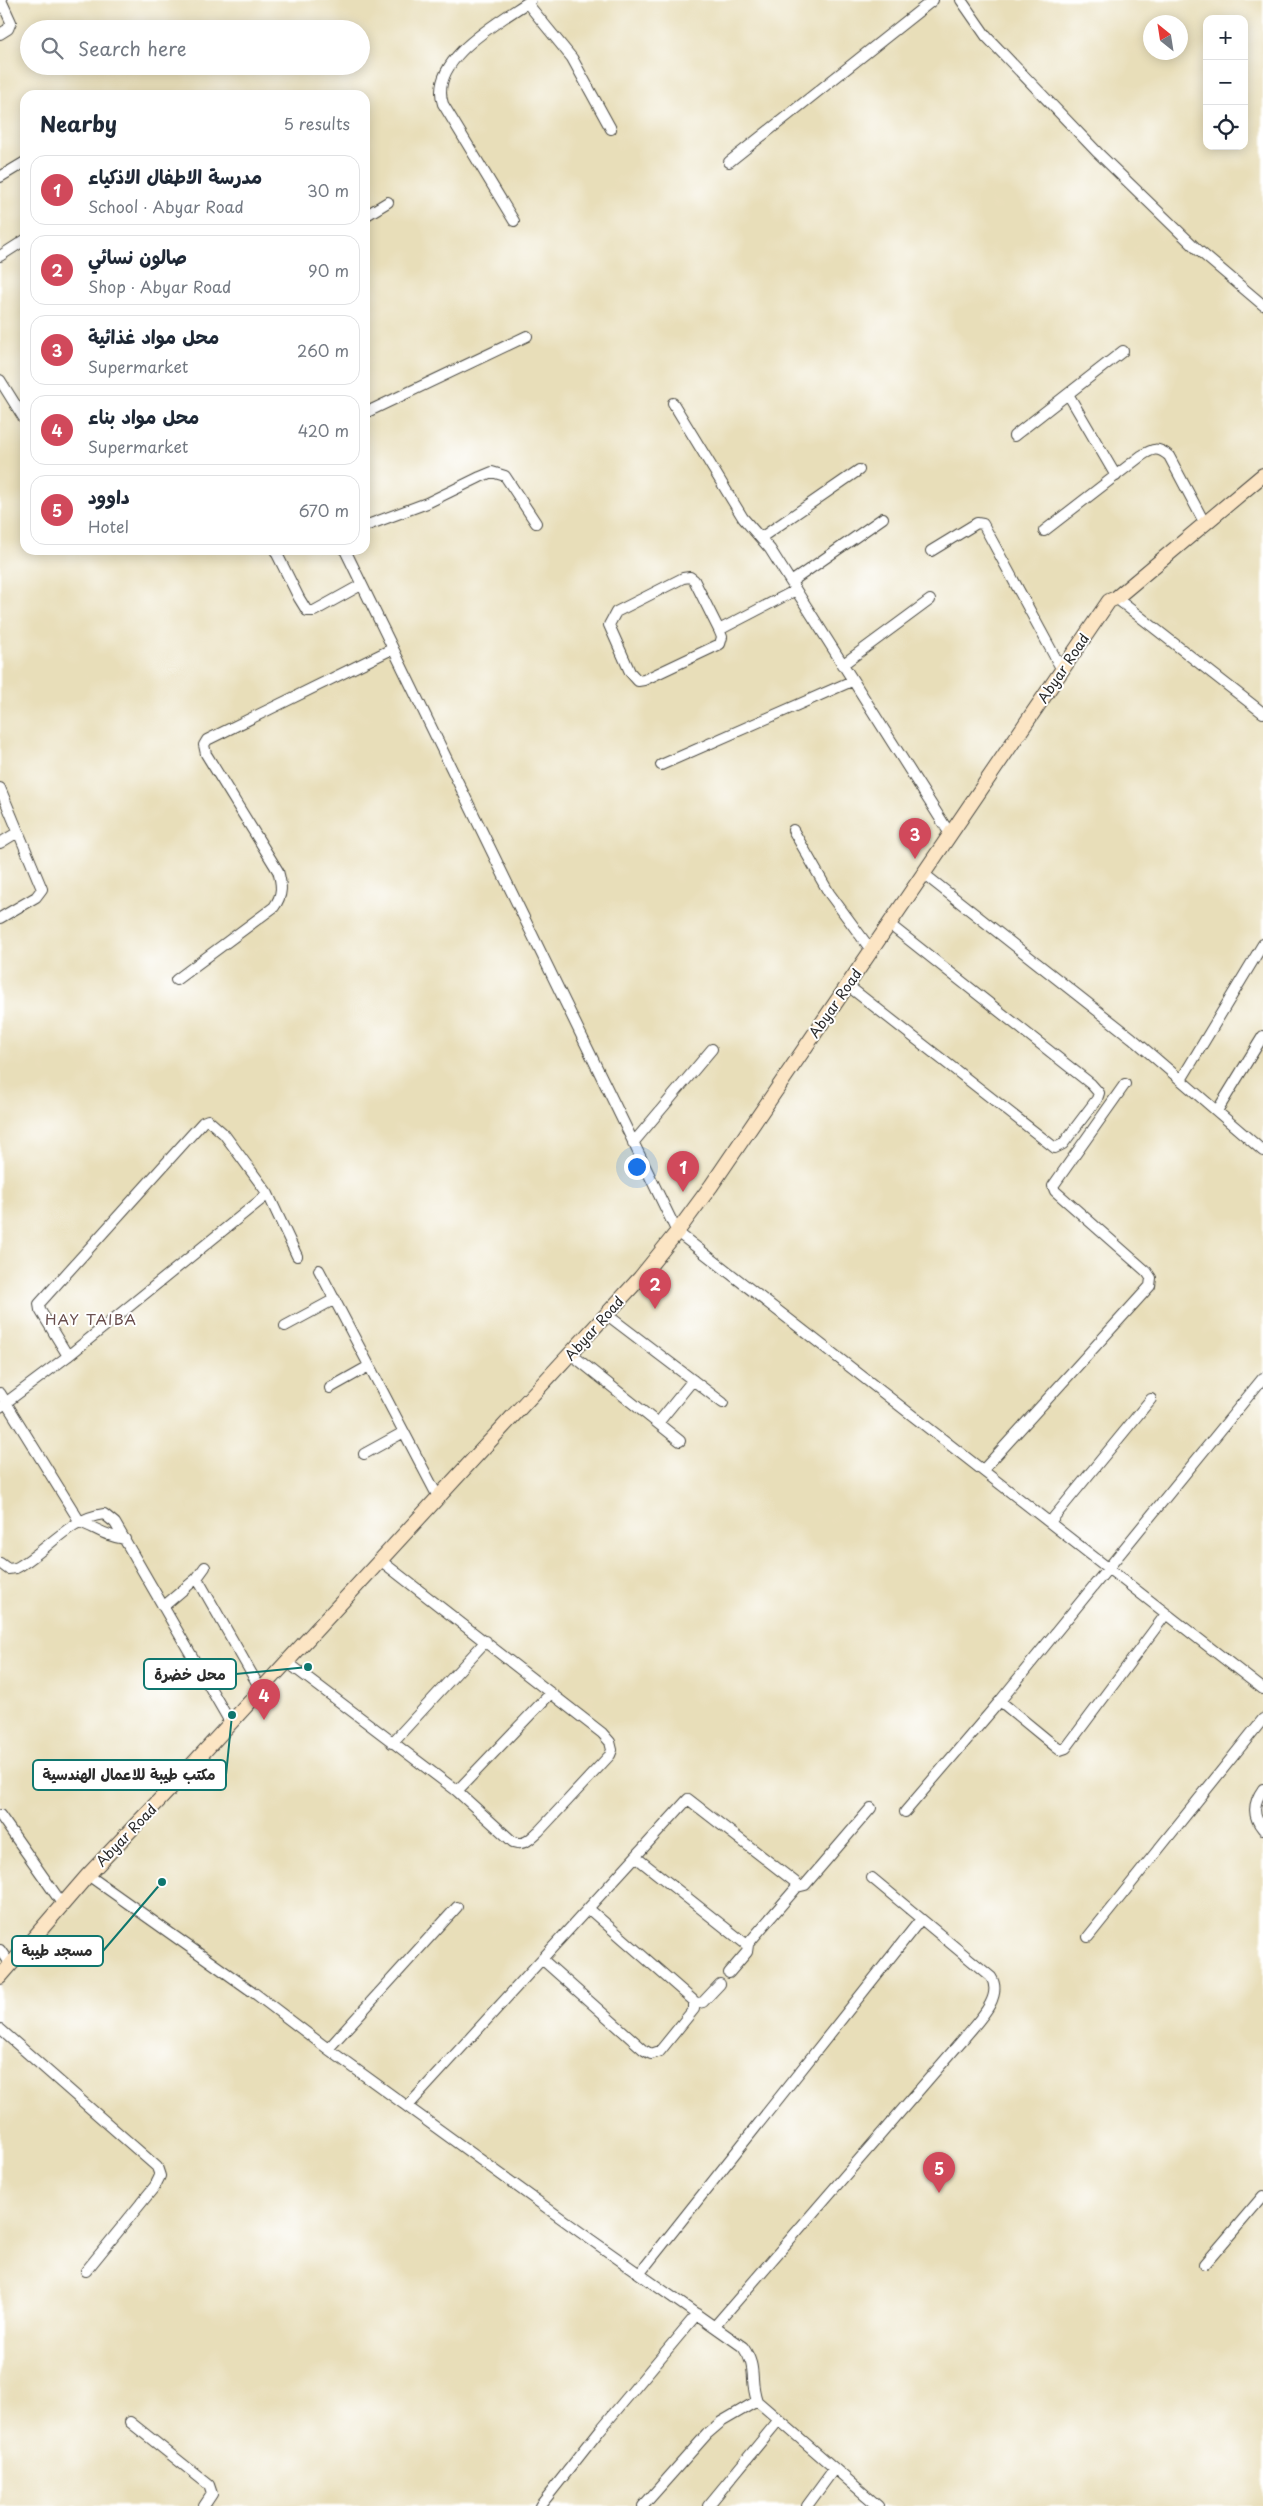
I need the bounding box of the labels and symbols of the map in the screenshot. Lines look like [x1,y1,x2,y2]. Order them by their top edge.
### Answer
north arrow [1143,15,1188,60]
street label: Abyar Road [1032,629,1094,707]
pin: 3 [899,818,931,859]
street label: Abyar Road [803,964,867,1042]
pin: 1 [667,1151,699,1192]
your location [624,1154,650,1180]
pin: 2 [639,1268,671,1309]
street label: Abyar Road [559,1291,629,1365]
district label: HAY TAIBA [45,1307,137,1330]
callout: محل خضرة [144,1659,236,1689]
text: محل خضرة [154,1662,226,1685]
pin: 4 [248,1679,280,1720]
callout: مكتب طيبة للاعمال الهندسية [33,1760,226,1790]
text: مكتب طيبة للاعمال الهندسية [43,1762,215,1785]
street label: Abyar Road [91,1799,161,1871]
callout: مسجد طيبة [12,1936,103,1966]
text: مسجد طيبة [21,1938,93,1961]
pin: 5 [923,2152,955,2193]

